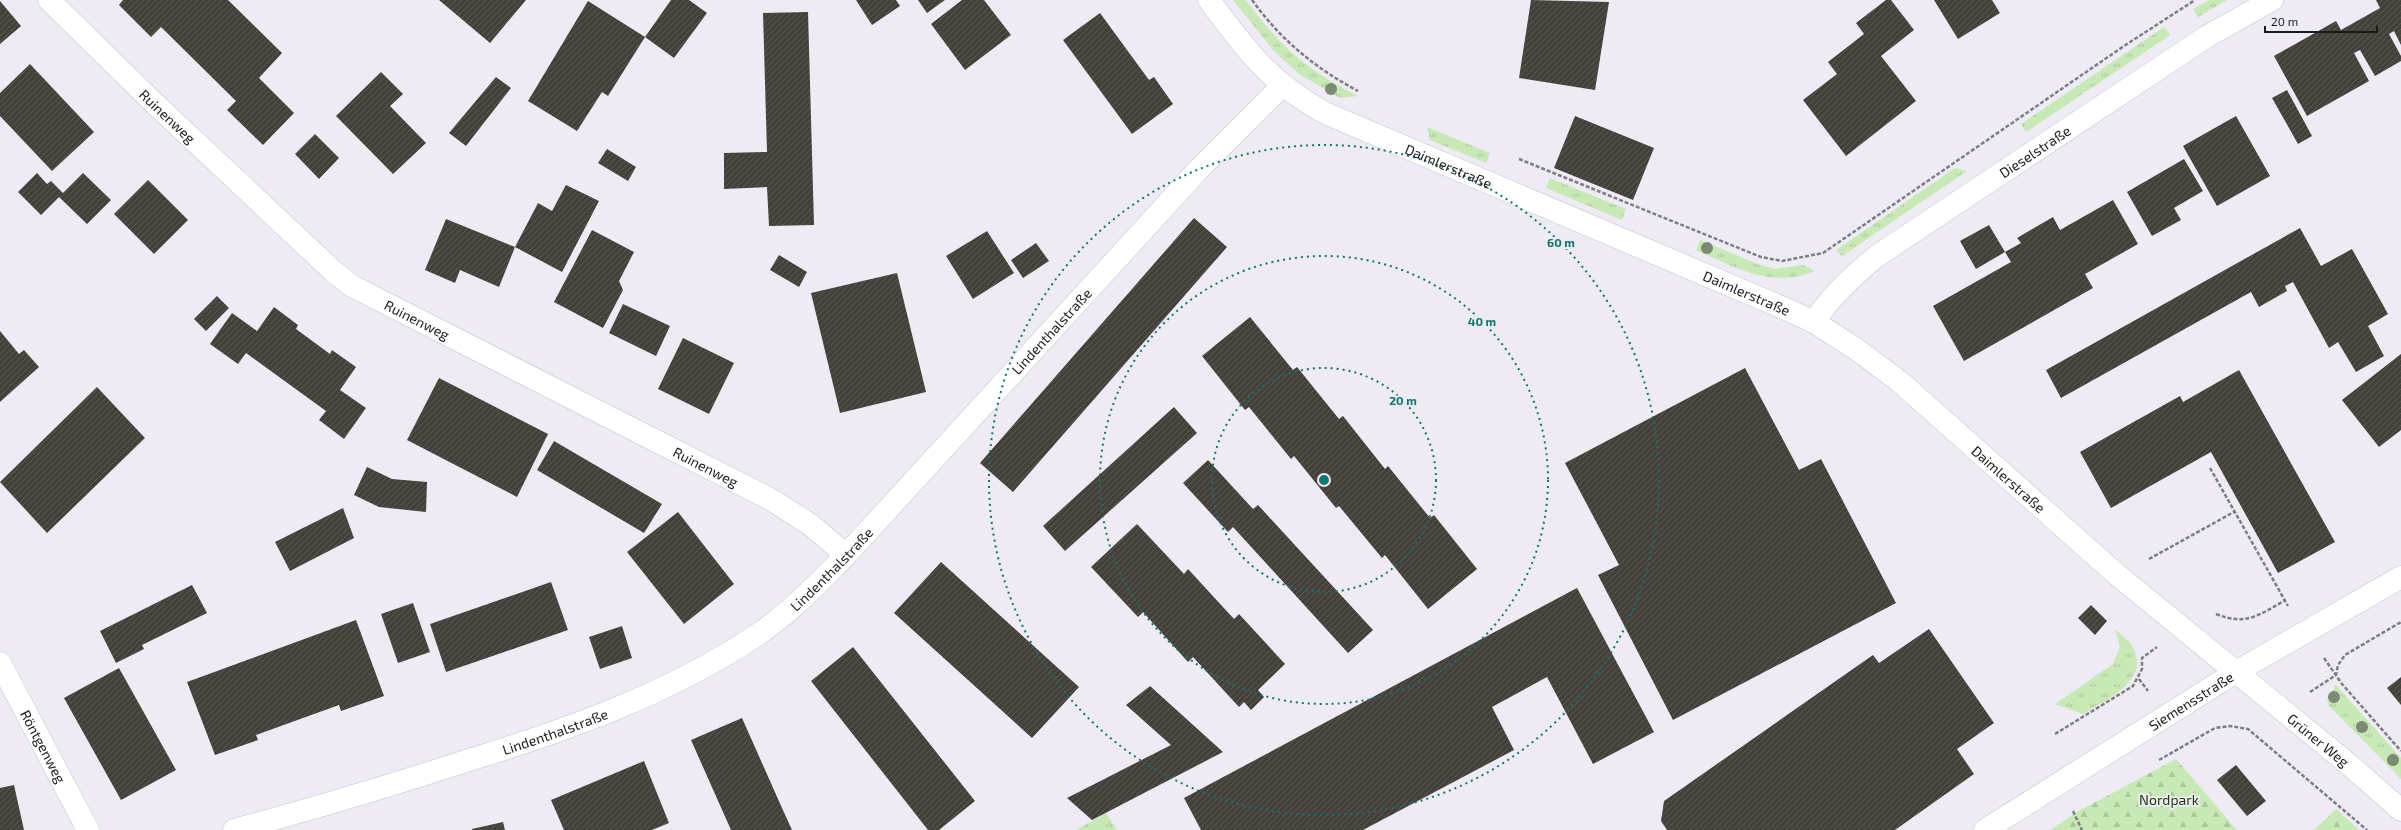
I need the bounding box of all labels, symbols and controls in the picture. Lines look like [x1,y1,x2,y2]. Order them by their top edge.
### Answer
scale bar [2265,8,2377,34]
text: 20 m [2271,14,2298,28]
street label: Ruinenweg [136,85,200,146]
street label: Dieselstraße [1996,121,2073,181]
street label: Daimlerstraße [1403,140,1495,192]
text: 60 m [1547,235,1575,249]
street label: Daimlerstraße [1701,266,1793,318]
street label: Lindenthalstraße [1007,284,1095,377]
street label: Ruinenweg [382,296,453,343]
text: 40 m [1468,314,1496,328]
text: 20 m [1389,393,1417,407]
street label: Daimlerstraße [1969,442,2049,516]
street label: Ruinenweg [671,443,741,490]
centre of rings [1317,473,1331,487]
street label: Lindenthalstraße [786,523,876,614]
street label: Siemensstraße [2145,668,2236,733]
street label: Lindenthalstraße [500,704,610,758]
street label: Röntgenweg [18,707,70,786]
street label: Grüner Weg [2284,709,2353,770]
park label: Nordpark [2139,791,2199,808]

